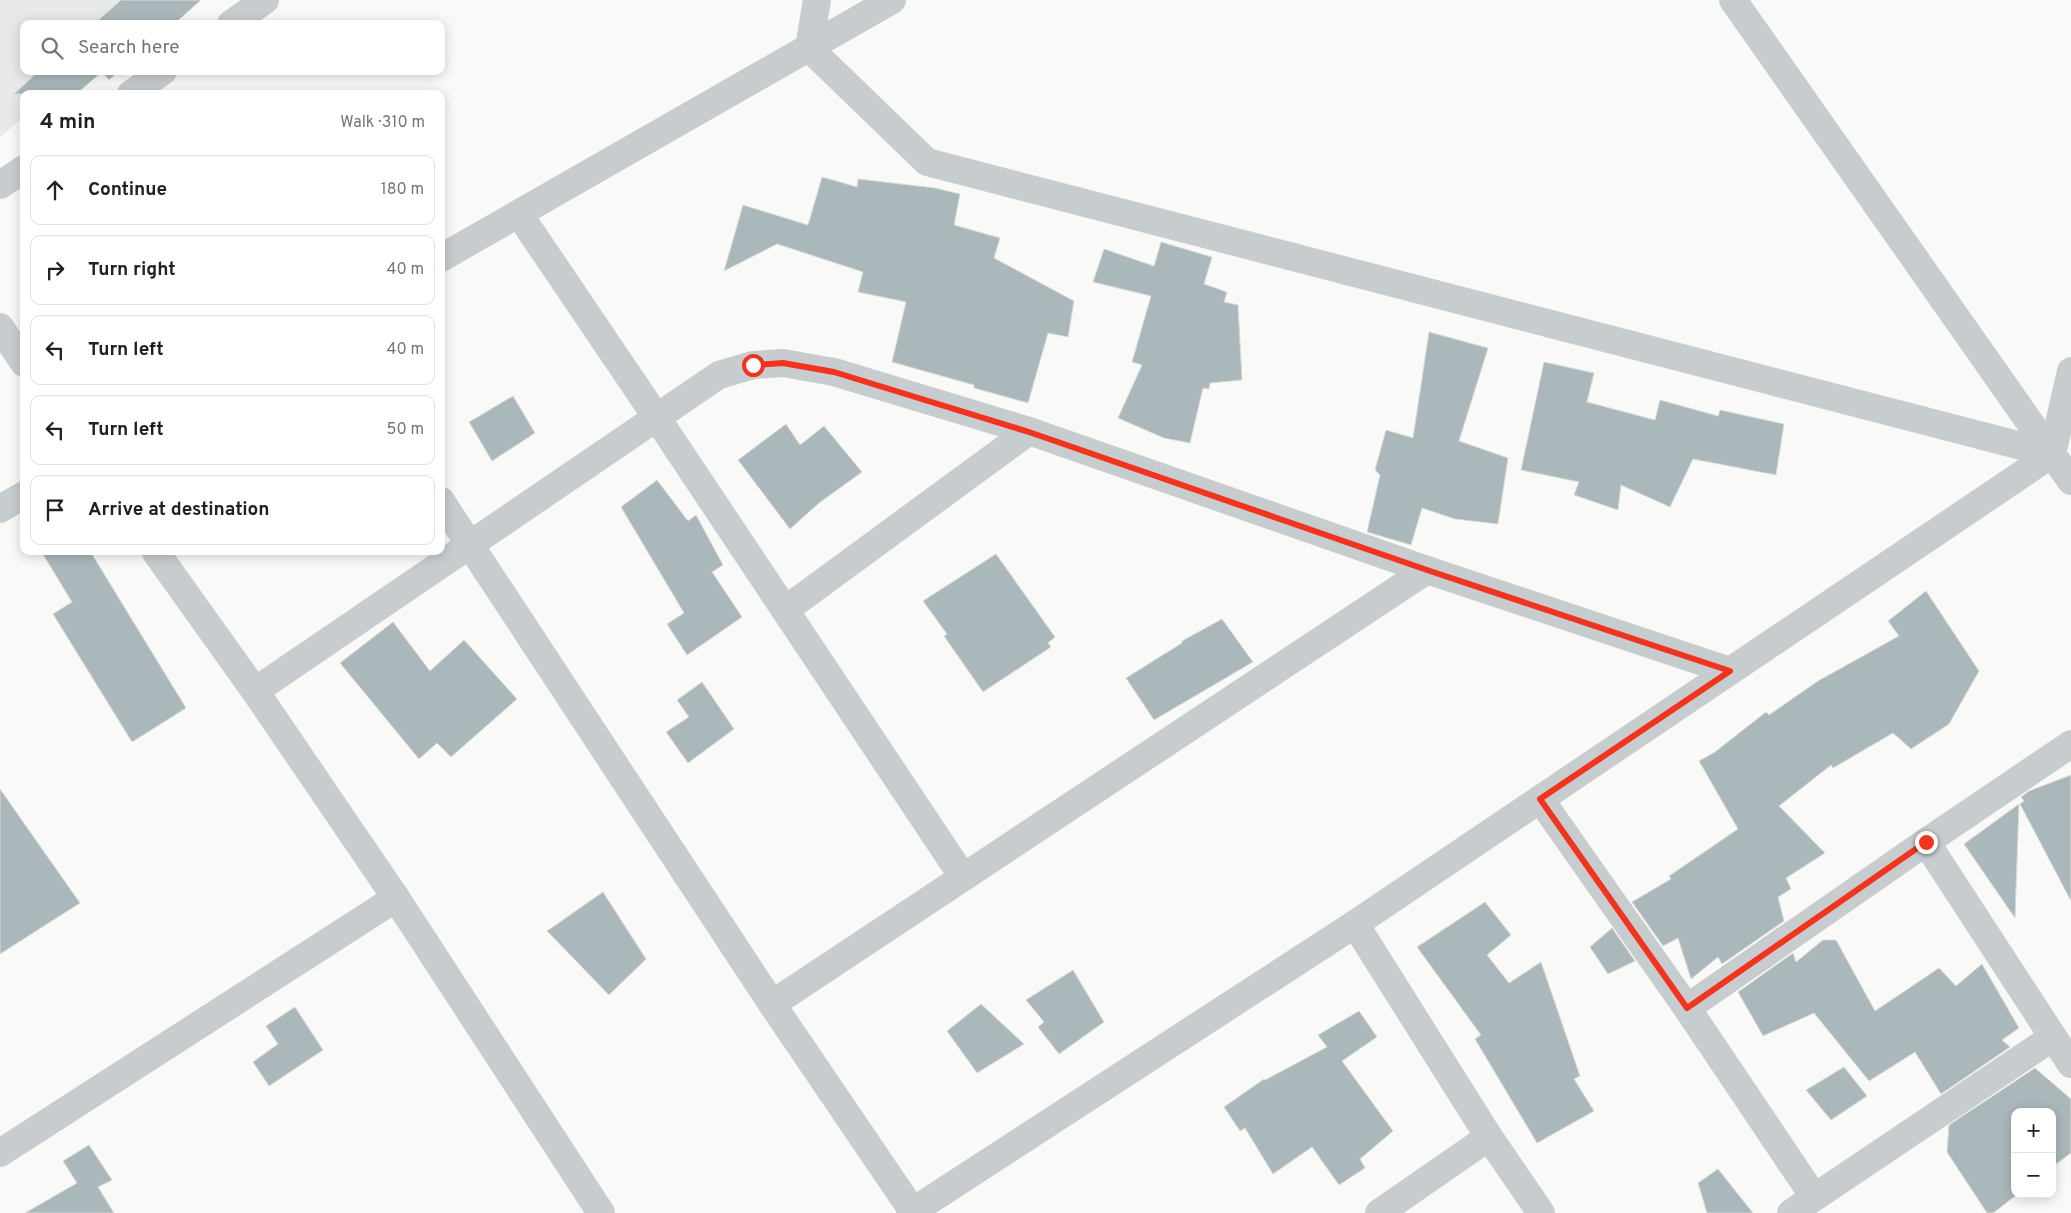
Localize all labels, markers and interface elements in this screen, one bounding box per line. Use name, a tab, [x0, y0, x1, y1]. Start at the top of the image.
search box	[20, 20, 445, 75]
icon: search	[38, 34, 66, 62]
text: Search here	[78, 36, 180, 60]
text: 4 min	[40, 109, 96, 136]
text: Walk · 310 m	[340, 113, 425, 133]
icon: ahead	[41, 176, 69, 204]
text: Continue	[88, 178, 167, 202]
text: 180 m	[381, 180, 424, 200]
icon: right	[41, 256, 69, 284]
text: Turn right	[88, 258, 176, 282]
text: 40 m	[386, 260, 424, 280]
icon: left	[41, 336, 69, 364]
text: Turn left	[88, 338, 164, 362]
text: 40 m	[386, 340, 424, 360]
route start	[742, 354, 765, 377]
icon: left	[41, 416, 69, 444]
text: Turn left	[88, 418, 164, 442]
text: 50 m	[387, 420, 424, 440]
icon: arrive	[41, 496, 69, 524]
text: Arrive at destination	[88, 498, 269, 522]
route end	[1915, 831, 1938, 854]
map controls	[2011, 1108, 2056, 1198]
button: +	[2011, 1108, 2056, 1153]
button: −	[2011, 1153, 2056, 1198]

